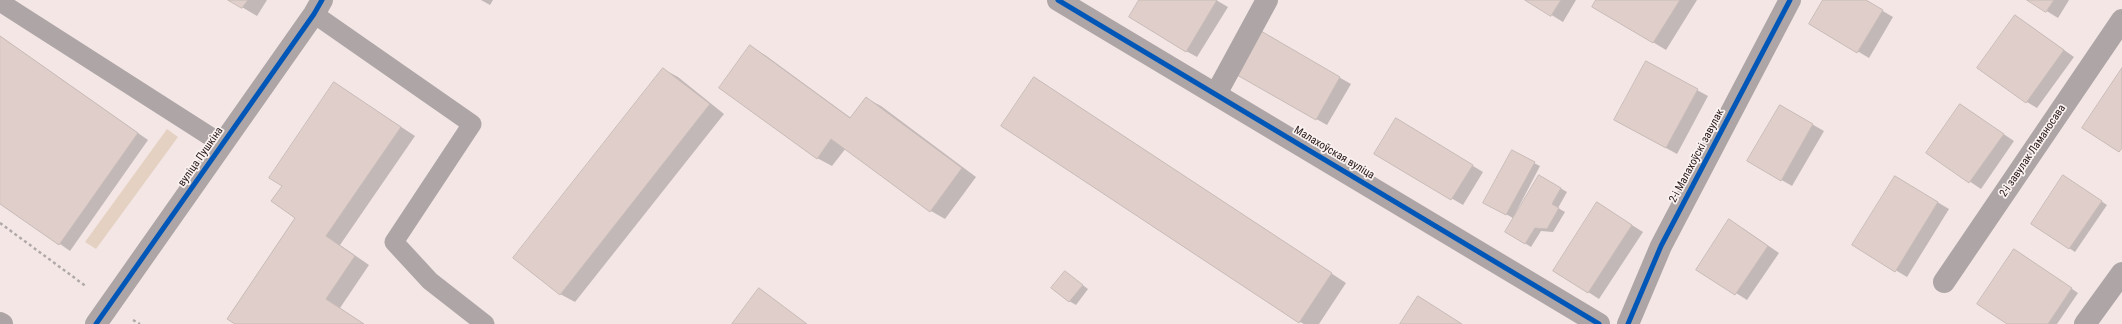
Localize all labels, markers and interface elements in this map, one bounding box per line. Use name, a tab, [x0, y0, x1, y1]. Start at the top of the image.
street label: 2-і завулак Ламаносава	[1997, 102, 2069, 200]
street label: 2-і Малахоўскі завулак	[1667, 107, 1727, 205]
street label: Малахоўская вуліца	[1291, 124, 1377, 182]
street label: вуліца Пушкіна	[176, 125, 226, 189]

